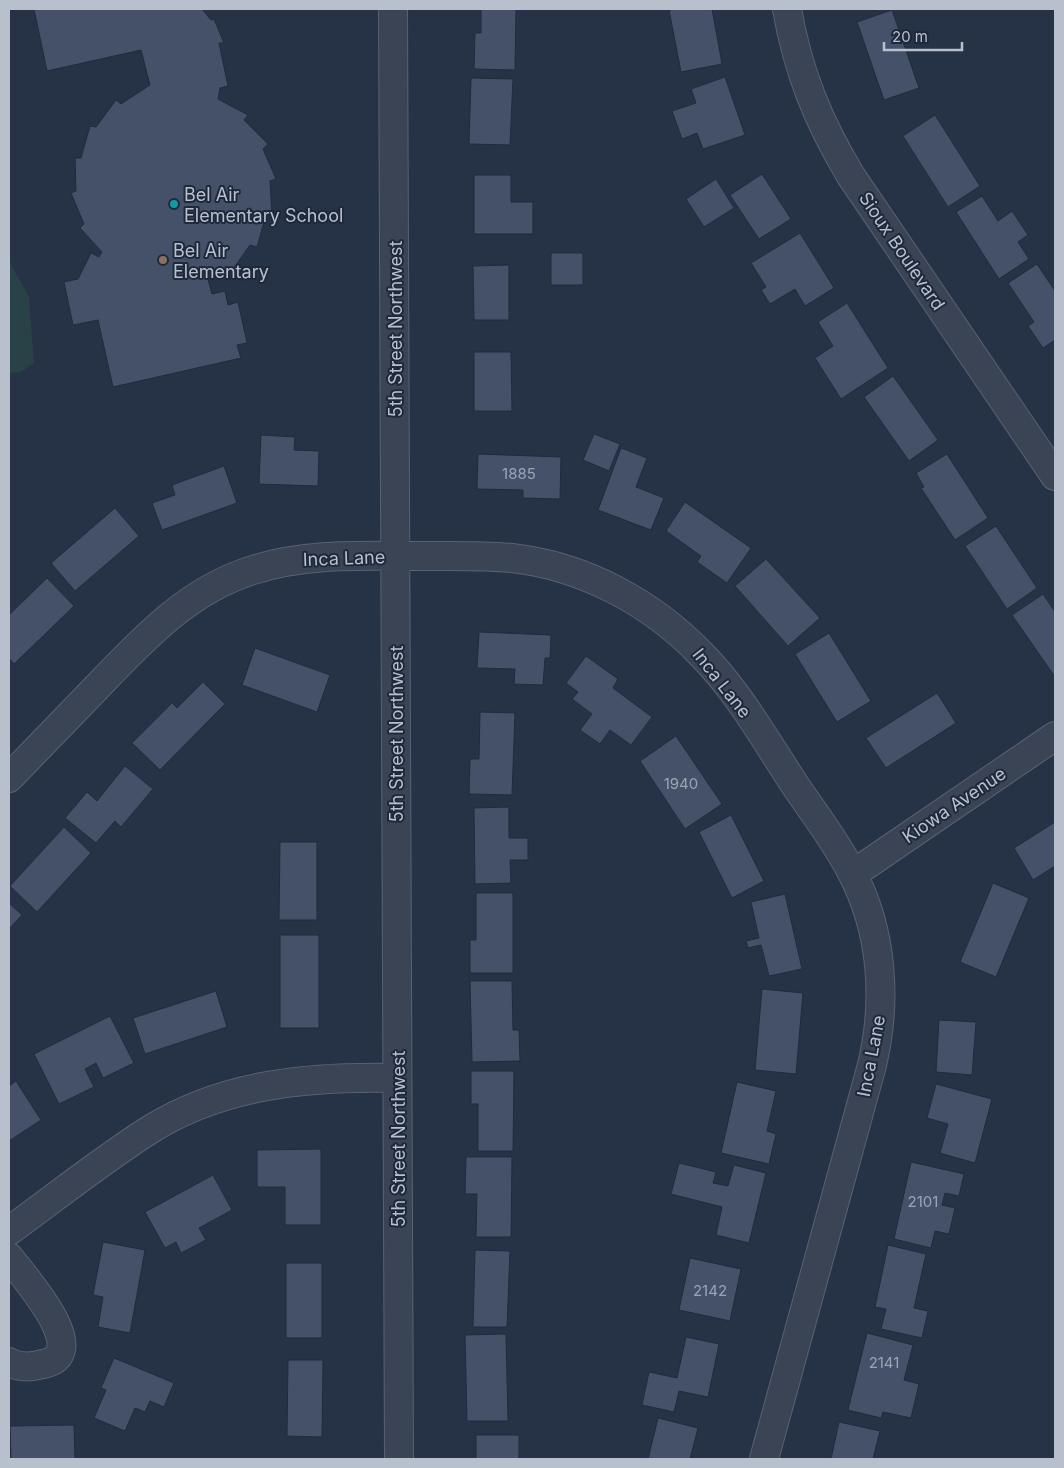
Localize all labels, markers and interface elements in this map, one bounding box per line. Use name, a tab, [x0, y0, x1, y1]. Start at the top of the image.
scale bar	[884, 20, 962, 52]
text: 20 m	[892, 27, 928, 46]
place label: Bel Air Elementary School	[184, 184, 343, 226]
street label: Sioux Boulevard	[855, 188, 949, 314]
marker: Bel Air Elementary School	[168, 198, 180, 210]
place label: Bel Air Elementary	[173, 240, 269, 282]
street label: 5th Street Northwest	[385, 241, 406, 417]
marker: Bel Air Elementary	[157, 254, 169, 266]
house number: 1885	[502, 464, 536, 483]
street label: Inca Lane	[302, 546, 386, 570]
street label: Inca Lane	[688, 644, 756, 722]
street label: 5th Street Northwest	[386, 646, 407, 822]
street label: Kiowa Avenue	[898, 763, 1010, 847]
house number: 1940	[664, 774, 698, 793]
street label: Inca Lane	[853, 1013, 889, 1099]
street label: 5th Street Northwest	[388, 1051, 409, 1227]
house number: 2101	[908, 1192, 938, 1211]
house number: 2142	[693, 1281, 727, 1300]
house number: 2141	[869, 1353, 899, 1372]

